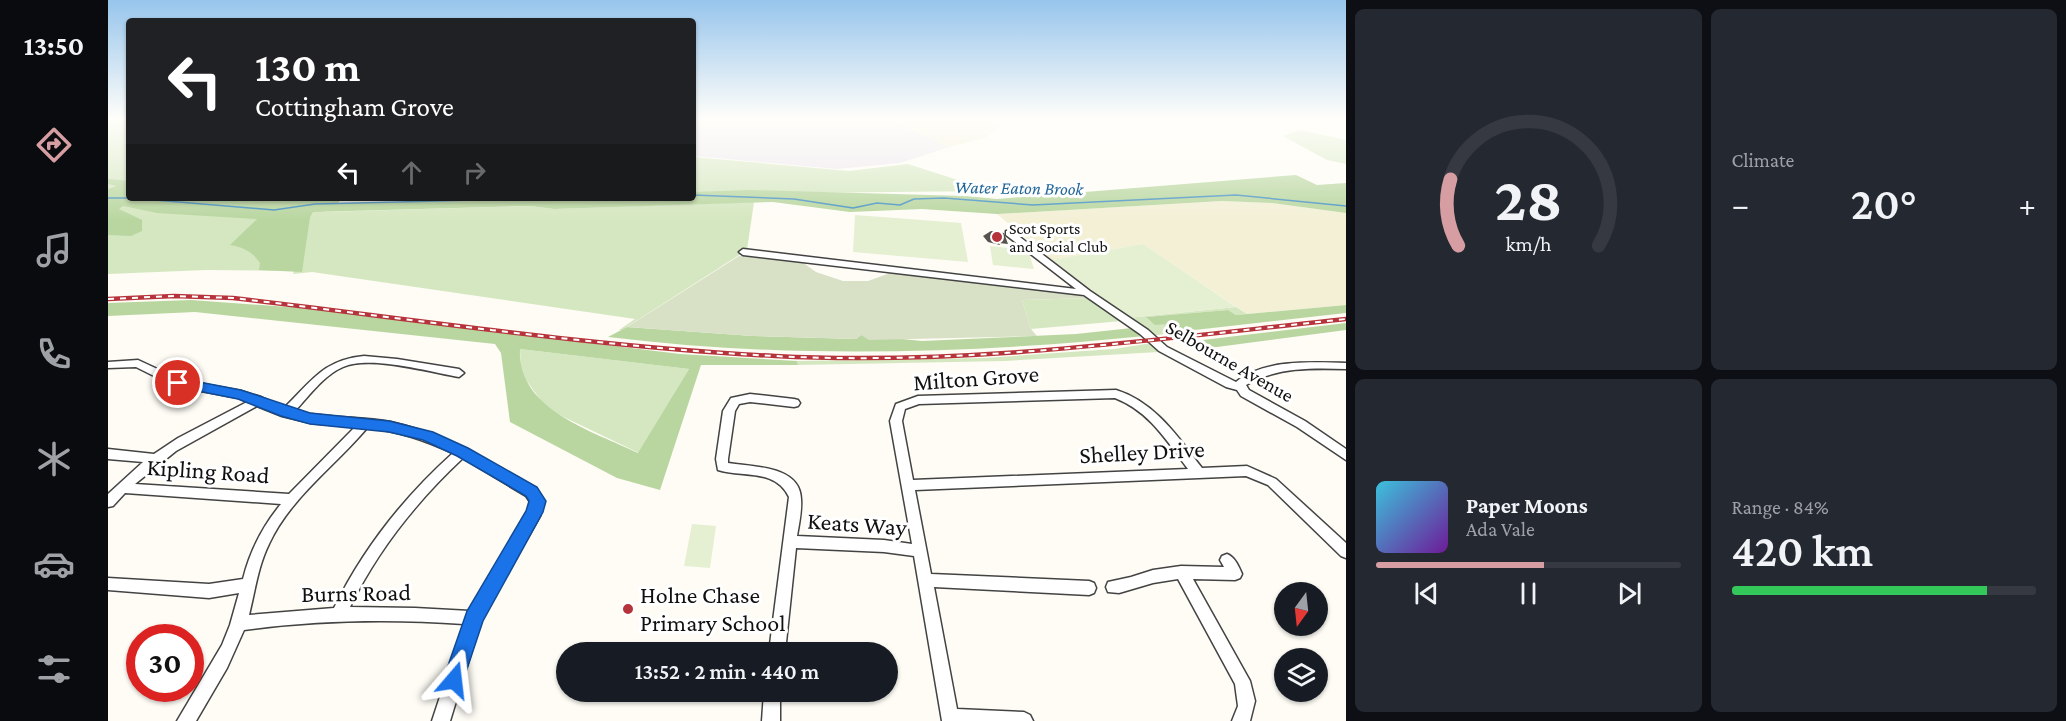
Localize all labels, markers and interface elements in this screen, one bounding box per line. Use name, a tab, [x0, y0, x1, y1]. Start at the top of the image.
text: 13:50	[24, 31, 84, 61]
icon: left	[156, 42, 234, 120]
text: 130 m	[255, 43, 360, 90]
text: Cottingham Grove	[255, 92, 454, 122]
icon: directions	[33, 124, 75, 166]
text: Climate	[1732, 149, 1794, 171]
icon: left	[332, 156, 365, 189]
icon: ahead	[395, 156, 428, 189]
icon: right	[458, 156, 491, 189]
text: 28	[1494, 164, 1562, 233]
water label: Water Eaton Brook	[955, 177, 1085, 199]
text: 20°	[1851, 179, 1917, 229]
text: −	[1732, 186, 1749, 223]
text: +	[2019, 186, 2036, 223]
place label: Scot Sports and Social Club	[1009, 220, 1108, 255]
icon: music	[33, 229, 75, 271]
marker: Scot Sports and Social Club	[990, 230, 1004, 244]
text: km/h	[1505, 233, 1552, 257]
street label: Selbourne Avenue	[1162, 316, 1298, 407]
icon: phone	[33, 333, 75, 375]
pin	[152, 357, 203, 408]
street label: Milton Grove	[912, 360, 1040, 395]
icon: arrive	[161, 366, 194, 399]
street label: Shelley Drive	[1079, 435, 1205, 468]
icon: climate	[33, 438, 75, 480]
street label: Kipling Road	[146, 453, 271, 488]
text: Paper Moons	[1466, 493, 1588, 518]
text: Range · 84%	[1732, 496, 1829, 518]
street label: Keats Way	[806, 507, 909, 541]
text: Ada Vale	[1466, 518, 1535, 540]
text: 420 km	[1732, 526, 1873, 576]
icon: car	[33, 543, 75, 585]
icon: previous	[1410, 577, 1443, 610]
icon: pause	[1512, 577, 1545, 610]
icon: next	[1613, 577, 1646, 610]
street label: Burns Road	[301, 578, 412, 607]
place label: Holne Chase Primary School	[640, 581, 785, 636]
north arrow	[1274, 582, 1328, 636]
map controls	[1274, 582, 1328, 702]
marker: Holne Chase Primary School	[621, 602, 635, 616]
speed limit sign: 30	[126, 624, 204, 702]
icon: filters	[33, 648, 75, 690]
position arrow	[422, 648, 486, 712]
button: layers	[1274, 648, 1328, 702]
text: 13:52 · 2 min · 440 m	[635, 659, 819, 684]

